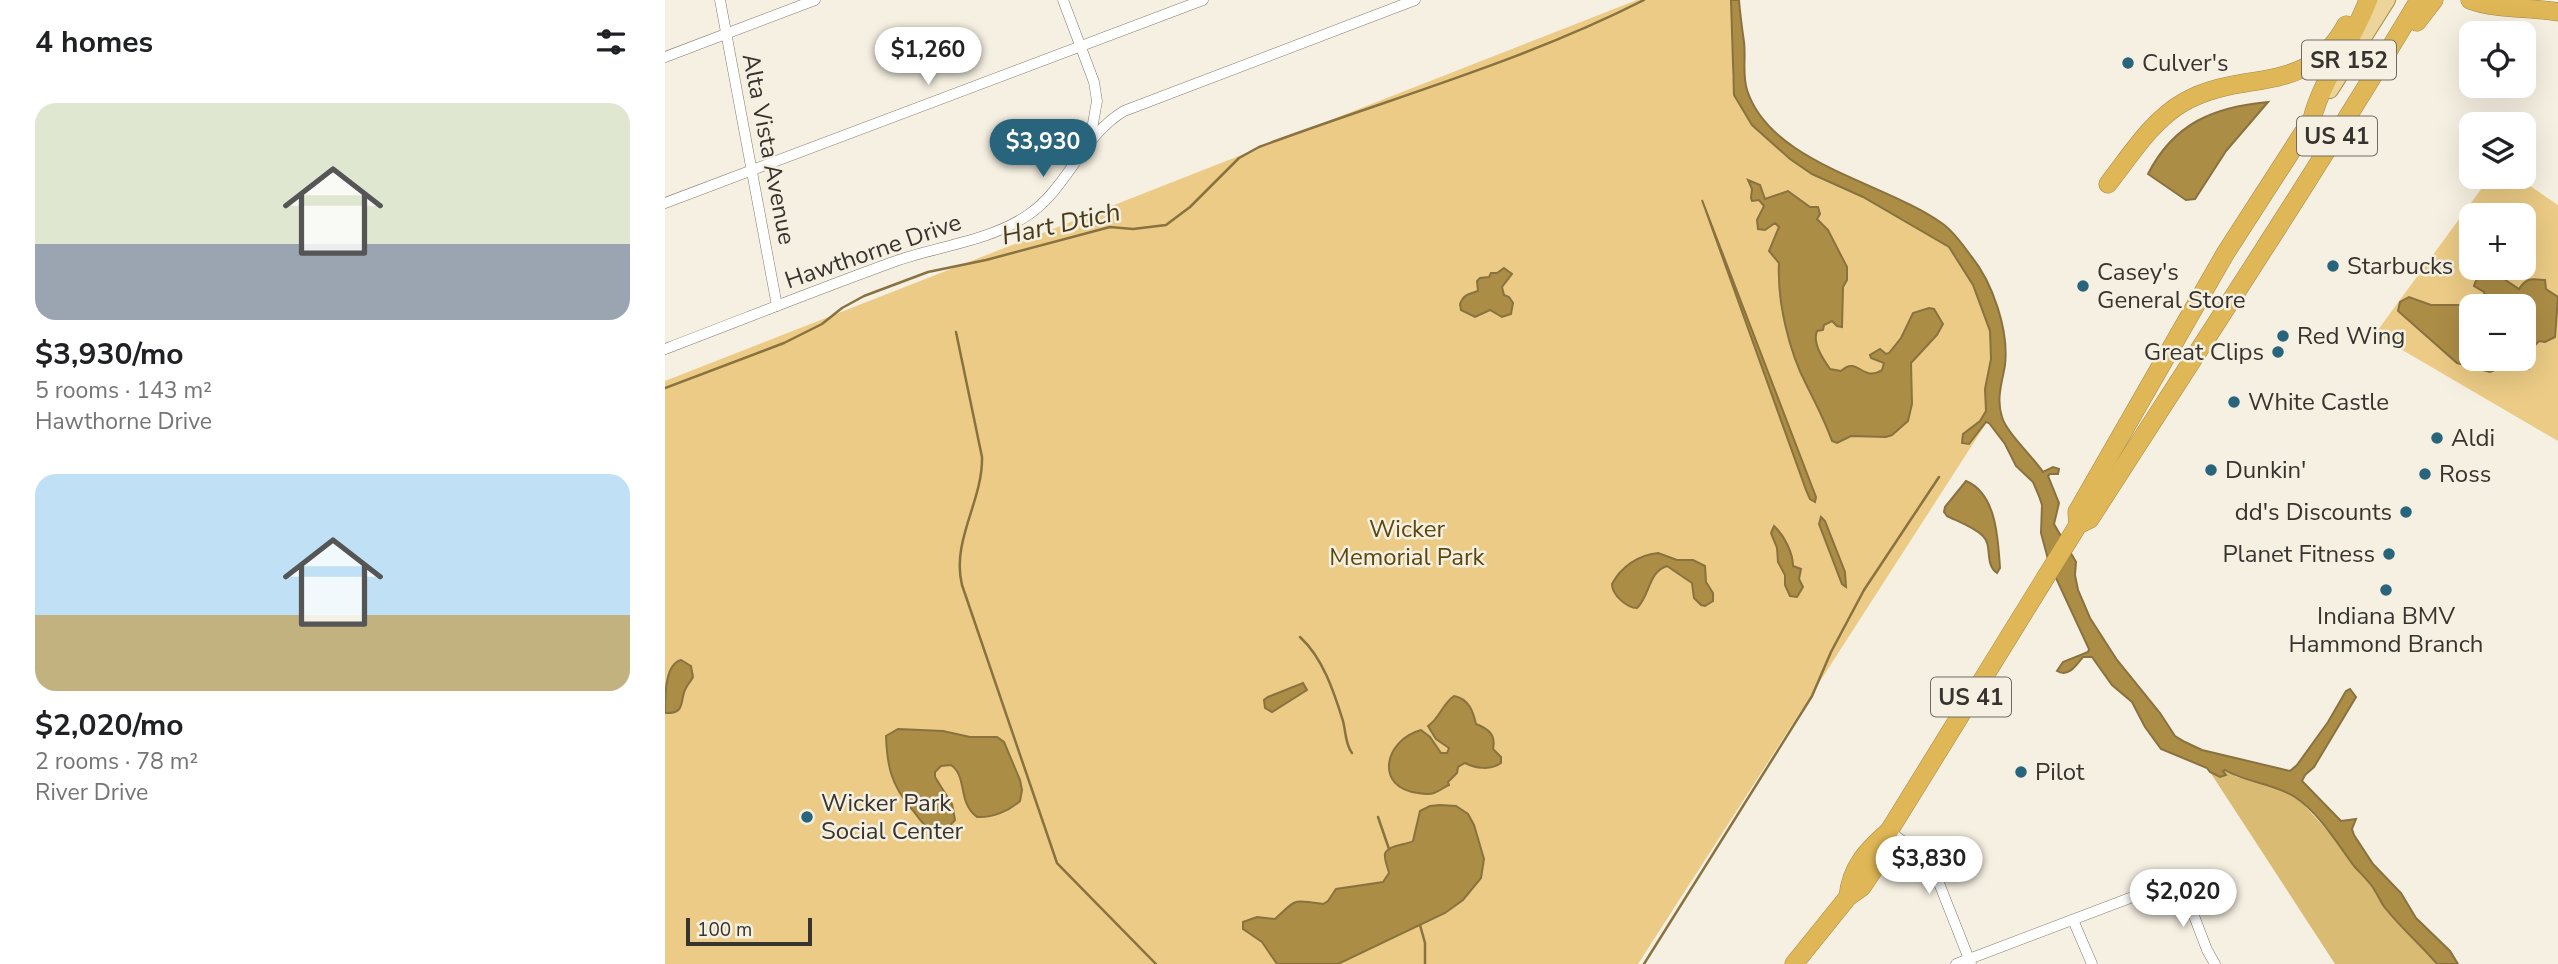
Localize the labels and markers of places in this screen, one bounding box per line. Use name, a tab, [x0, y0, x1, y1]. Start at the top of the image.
pin: $1,260	[871, 28, 985, 87]
place label: Culver's	[2142, 47, 2229, 79]
marker: Culver's	[2120, 55, 2136, 71]
pin: $3,930	[986, 120, 1100, 179]
place label: Starbucks	[2347, 250, 2453, 282]
place label: Casey's General Store	[2097, 256, 2246, 316]
marker: Starbucks	[2325, 258, 2341, 274]
marker: Casey's General Store	[2075, 278, 2091, 294]
place label: Red Wing	[2297, 320, 2405, 352]
marker: Red Wing	[2275, 328, 2291, 344]
place label: Great Clips	[2144, 336, 2264, 368]
marker: Great Clips	[2270, 344, 2286, 360]
place label: White Castle	[2248, 386, 2389, 418]
marker: White Castle	[2226, 394, 2242, 410]
place label: Aldi	[2451, 422, 2495, 454]
marker: Aldi	[2429, 430, 2445, 446]
place label: Dunkin'	[2225, 454, 2306, 486]
place label: Ross	[2439, 458, 2491, 490]
marker: Dunkin'	[2203, 462, 2219, 478]
marker: Ross	[2417, 466, 2433, 482]
place label: dd's Discounts	[2235, 496, 2392, 528]
marker: dd's Discounts	[2398, 504, 2414, 520]
place label: Planet Fitness	[2222, 538, 2375, 570]
marker: Planet Fitness	[2381, 546, 2397, 562]
marker: Indiana BMV Hammond Branch	[2378, 582, 2394, 598]
place label: Indiana BMV Hammond Branch	[2289, 600, 2484, 660]
place label: Pilot	[2035, 756, 2085, 788]
marker: Pilot	[2013, 764, 2029, 780]
place label: Wicker Park Social Center	[821, 787, 964, 847]
marker: Wicker Park Social Center	[799, 809, 815, 825]
pin: $3,830	[1872, 836, 1986, 896]
pin: $2,020	[2126, 870, 2240, 929]

